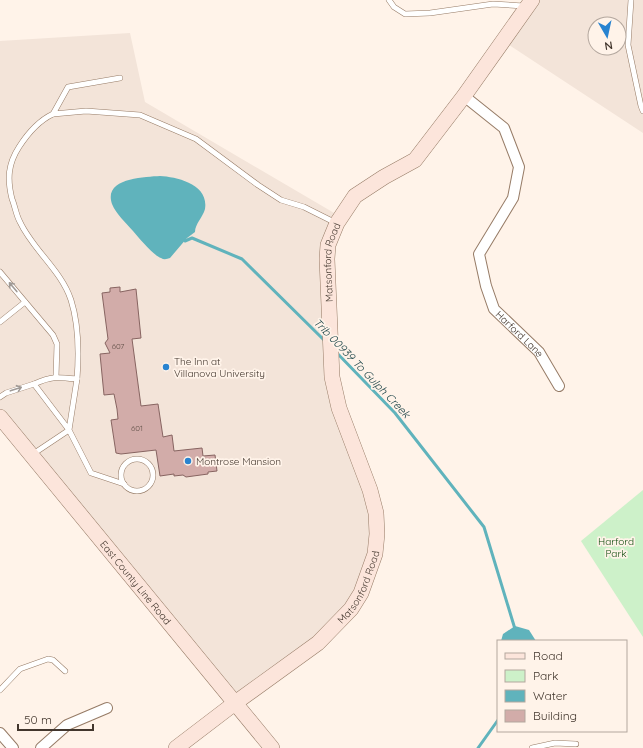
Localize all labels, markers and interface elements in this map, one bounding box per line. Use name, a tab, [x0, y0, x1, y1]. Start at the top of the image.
north arrow	[587, 16, 627, 56]
text: N	[603, 38, 614, 53]
street label: Matsonford Road	[320, 221, 343, 302]
one-way arrow	[8, 282, 17, 293]
street label: Harford Lane	[493, 308, 547, 359]
water label: Trib 00939 To Gulph Creek	[311, 315, 414, 422]
house number: 607	[112, 341, 124, 351]
place label: The Inn at Villanova University	[174, 355, 265, 380]
marker: The Inn at Villanova University	[161, 362, 171, 372]
one-way arrow	[10, 385, 23, 392]
house number: 601	[131, 423, 143, 433]
place label: Montrose Mansion	[196, 455, 281, 468]
marker: Montrose Mansion	[183, 456, 193, 466]
park label: Harford Park	[598, 535, 634, 560]
street label: East County Line Road	[98, 538, 174, 627]
street label: Matsonford Road	[334, 550, 382, 626]
legend	[497, 640, 627, 732]
text: Road	[533, 648, 563, 663]
text: Park	[533, 668, 558, 683]
text: Water	[533, 688, 568, 703]
scale bar	[18, 706, 93, 732]
text: Building	[533, 708, 577, 723]
text: 50 m	[24, 712, 52, 727]

